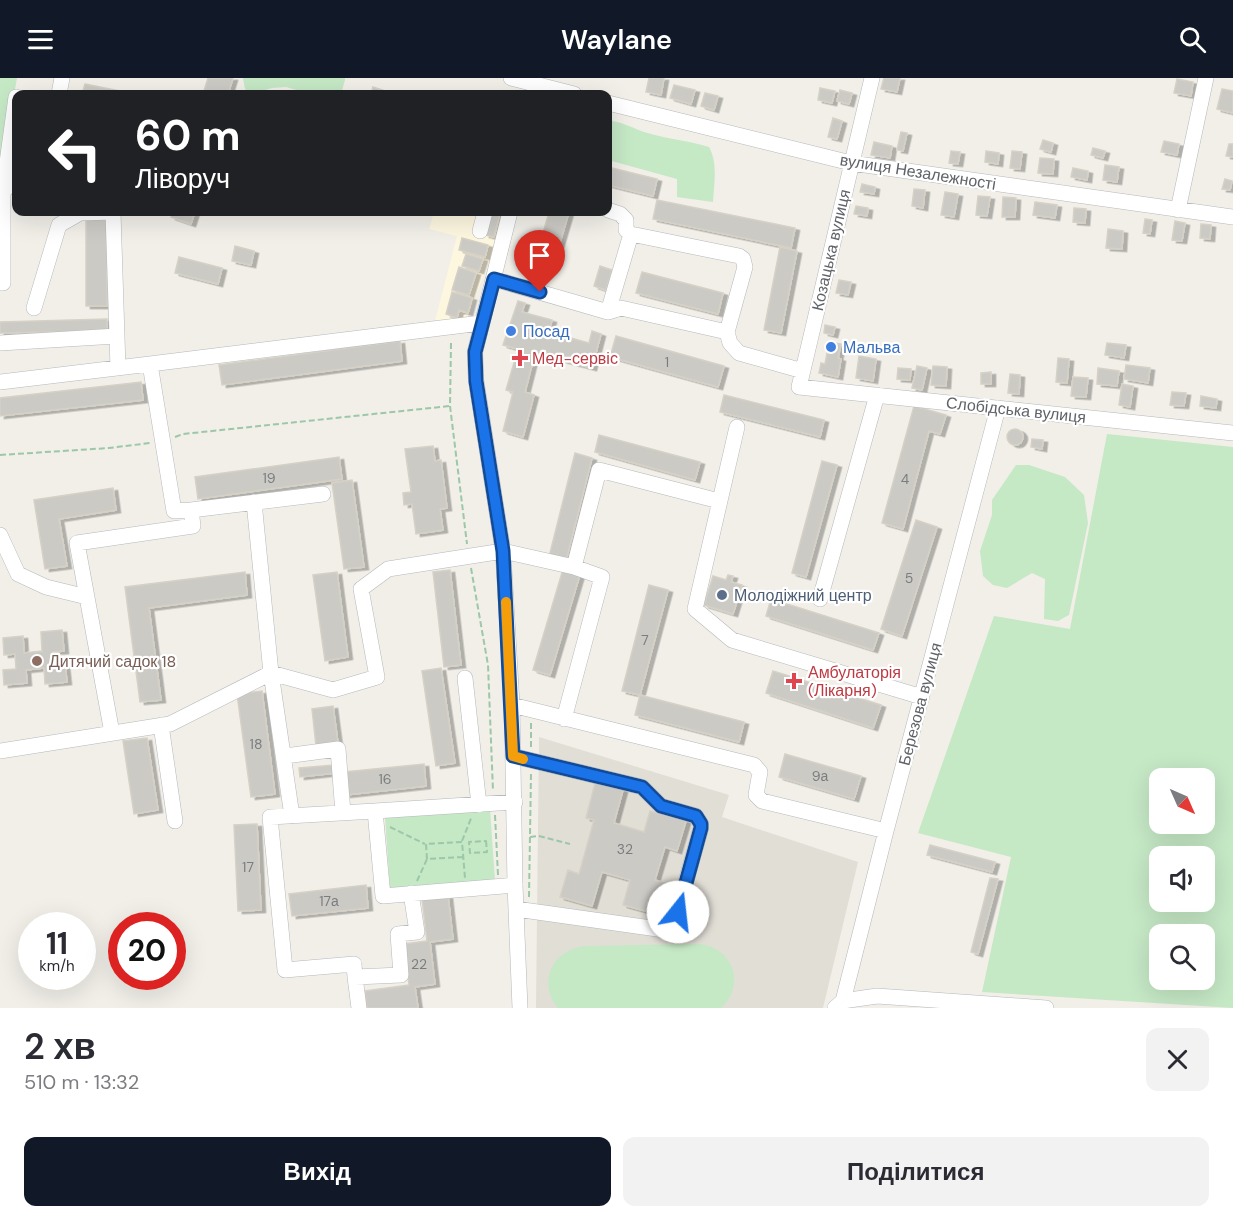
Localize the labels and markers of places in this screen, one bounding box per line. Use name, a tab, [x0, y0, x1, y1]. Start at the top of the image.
pin	[514, 230, 565, 292]
place label: Посад	[523, 321, 570, 342]
marker: Посад	[504, 324, 518, 338]
place label: Мальва	[843, 337, 900, 358]
marker: Мальва	[824, 340, 838, 354]
place label: Мед-сервіс	[532, 348, 618, 369]
marker: Мед-сервіс	[513, 351, 527, 365]
place label: Молодіжний центр	[734, 585, 872, 606]
marker: Молодіжний центр	[715, 588, 729, 602]
place label: Дитячий садок 18	[49, 651, 176, 672]
marker: Дитячий садок 18	[30, 654, 44, 668]
place label: Амбулаторія (Лікарня)	[808, 662, 901, 701]
marker: Амбулаторія (Лікарня)	[785, 672, 803, 690]

